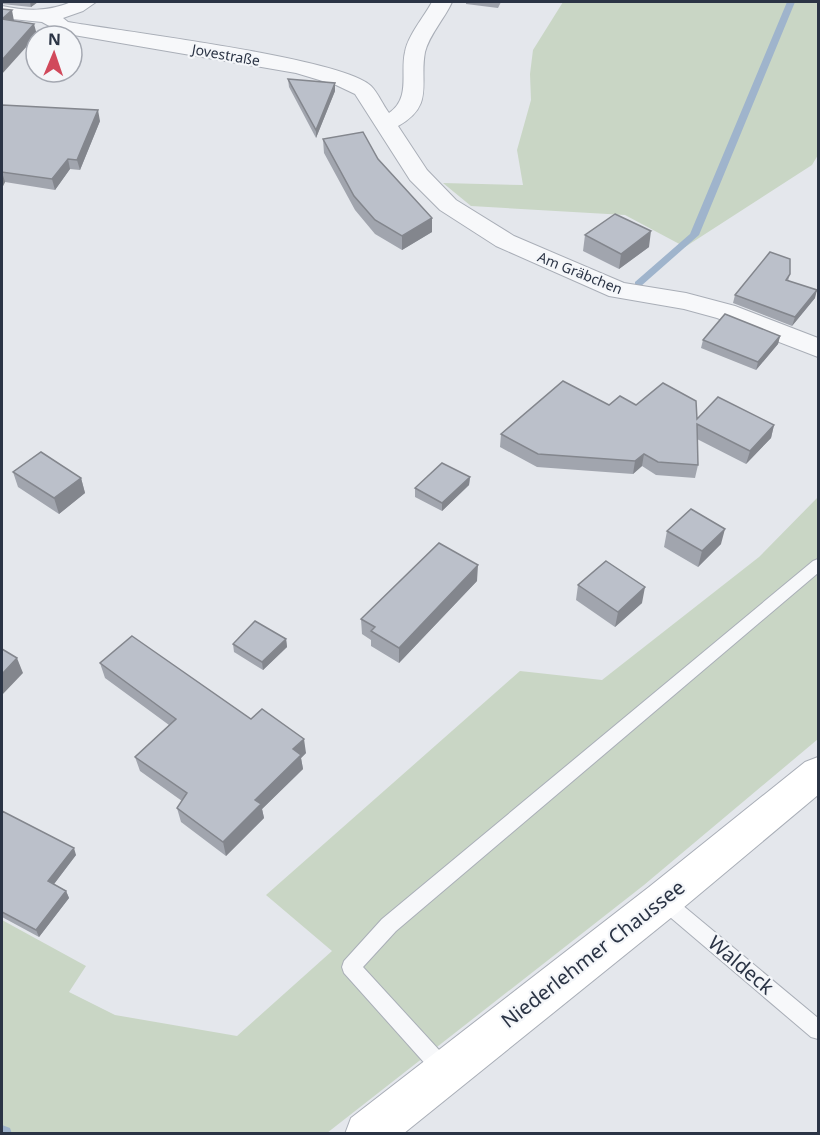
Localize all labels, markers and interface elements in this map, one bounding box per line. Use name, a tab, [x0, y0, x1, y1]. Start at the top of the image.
north arrow	[24, 24, 84, 84]
text: N	[48, 28, 61, 50]
street label: Jovestraße	[189, 39, 262, 70]
street label: Am Gräbchen	[535, 247, 625, 298]
street label: Niederlehmer Chaussee	[495, 873, 690, 1034]
street label: Waldeck	[703, 929, 780, 1000]

